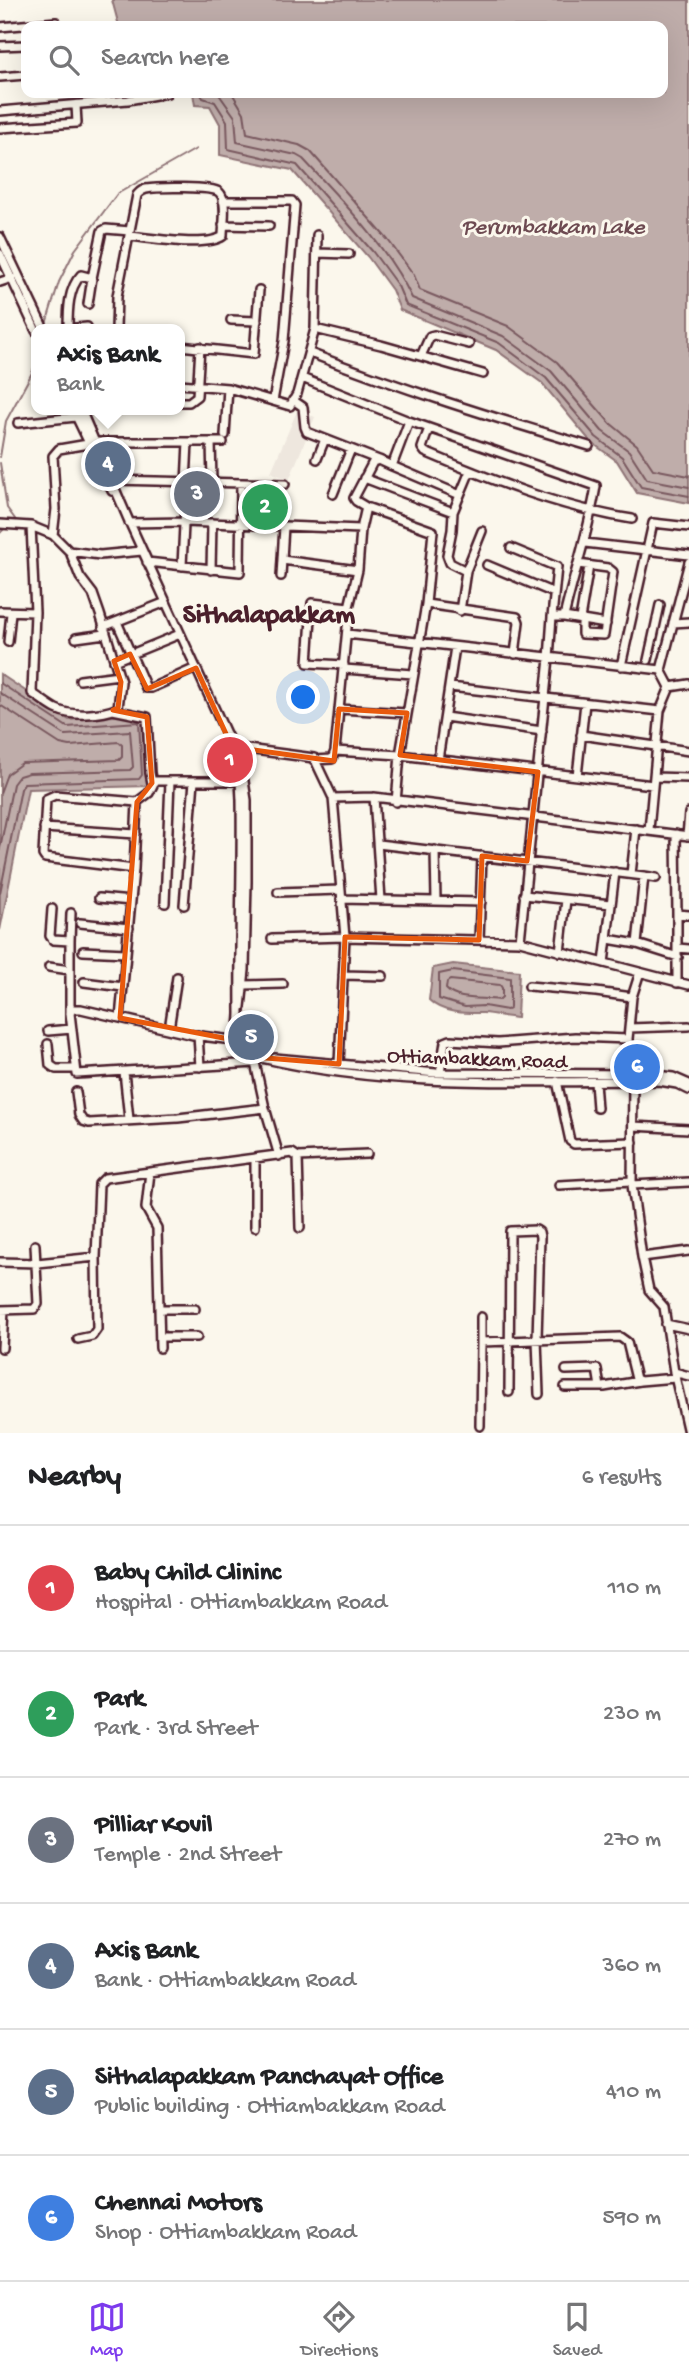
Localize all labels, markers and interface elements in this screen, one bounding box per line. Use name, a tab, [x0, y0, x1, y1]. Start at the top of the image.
search box	[21, 21, 668, 98]
icon: search	[45, 41, 83, 79]
text: Search here	[101, 44, 229, 75]
water label: Perumbakkam Lake	[461, 215, 646, 242]
popup	[31, 324, 185, 415]
text: Axis Bank	[57, 341, 159, 372]
text: Bank	[57, 372, 103, 399]
pin: 4	[85, 438, 131, 490]
pin: 3	[174, 468, 220, 520]
pin: 2	[242, 481, 288, 533]
district label: Sithalapakkam	[183, 600, 355, 633]
your location	[286, 680, 320, 714]
pin: 1	[207, 734, 253, 786]
pin: 5	[228, 1011, 274, 1063]
pin: 6	[614, 1041, 660, 1093]
street label: Ottiambakkam Road	[387, 1045, 569, 1077]
text: Nearby	[28, 1461, 121, 1496]
text: 6 results	[582, 1465, 661, 1492]
text: Baby Child Clininc	[95, 1559, 281, 1590]
text: 1	[46, 1575, 56, 1602]
text: 110 m	[608, 1575, 661, 1602]
text: Hospital · Ottiambakkam Road	[95, 1590, 387, 1617]
text: Park	[95, 1685, 145, 1716]
text: 2	[45, 1701, 57, 1728]
text: 230 m	[603, 1701, 661, 1728]
text: Park · 3rd Street	[95, 1716, 257, 1743]
text: Pilliar Kovil	[95, 1811, 213, 1842]
text: 3	[45, 1827, 57, 1854]
text: 270 m	[603, 1827, 661, 1854]
text: Temple · 2nd Street	[95, 1842, 281, 1869]
text: Axis Bank	[95, 1937, 197, 1968]
text: 4	[46, 1953, 56, 1980]
text: 360 m	[603, 1953, 661, 1980]
text: Bank · Ottiambakkam Road	[95, 1968, 356, 1995]
text: Sithalapakkam Panchayat Office	[95, 2063, 443, 2094]
text: 5	[45, 2079, 57, 2106]
text: 410 m	[606, 2079, 661, 2106]
text: Public building · Ottiambakkam Road	[95, 2094, 444, 2121]
text: Chennai Motors	[95, 2189, 262, 2220]
text: 6	[45, 2205, 57, 2232]
text: 590 m	[603, 2205, 661, 2232]
text: Shop · Ottiambakkam Road	[95, 2220, 356, 2247]
tab: Map	[88, 2298, 126, 2363]
tab: Directions	[301, 2298, 378, 2363]
tab: Saved	[553, 2298, 601, 2363]

